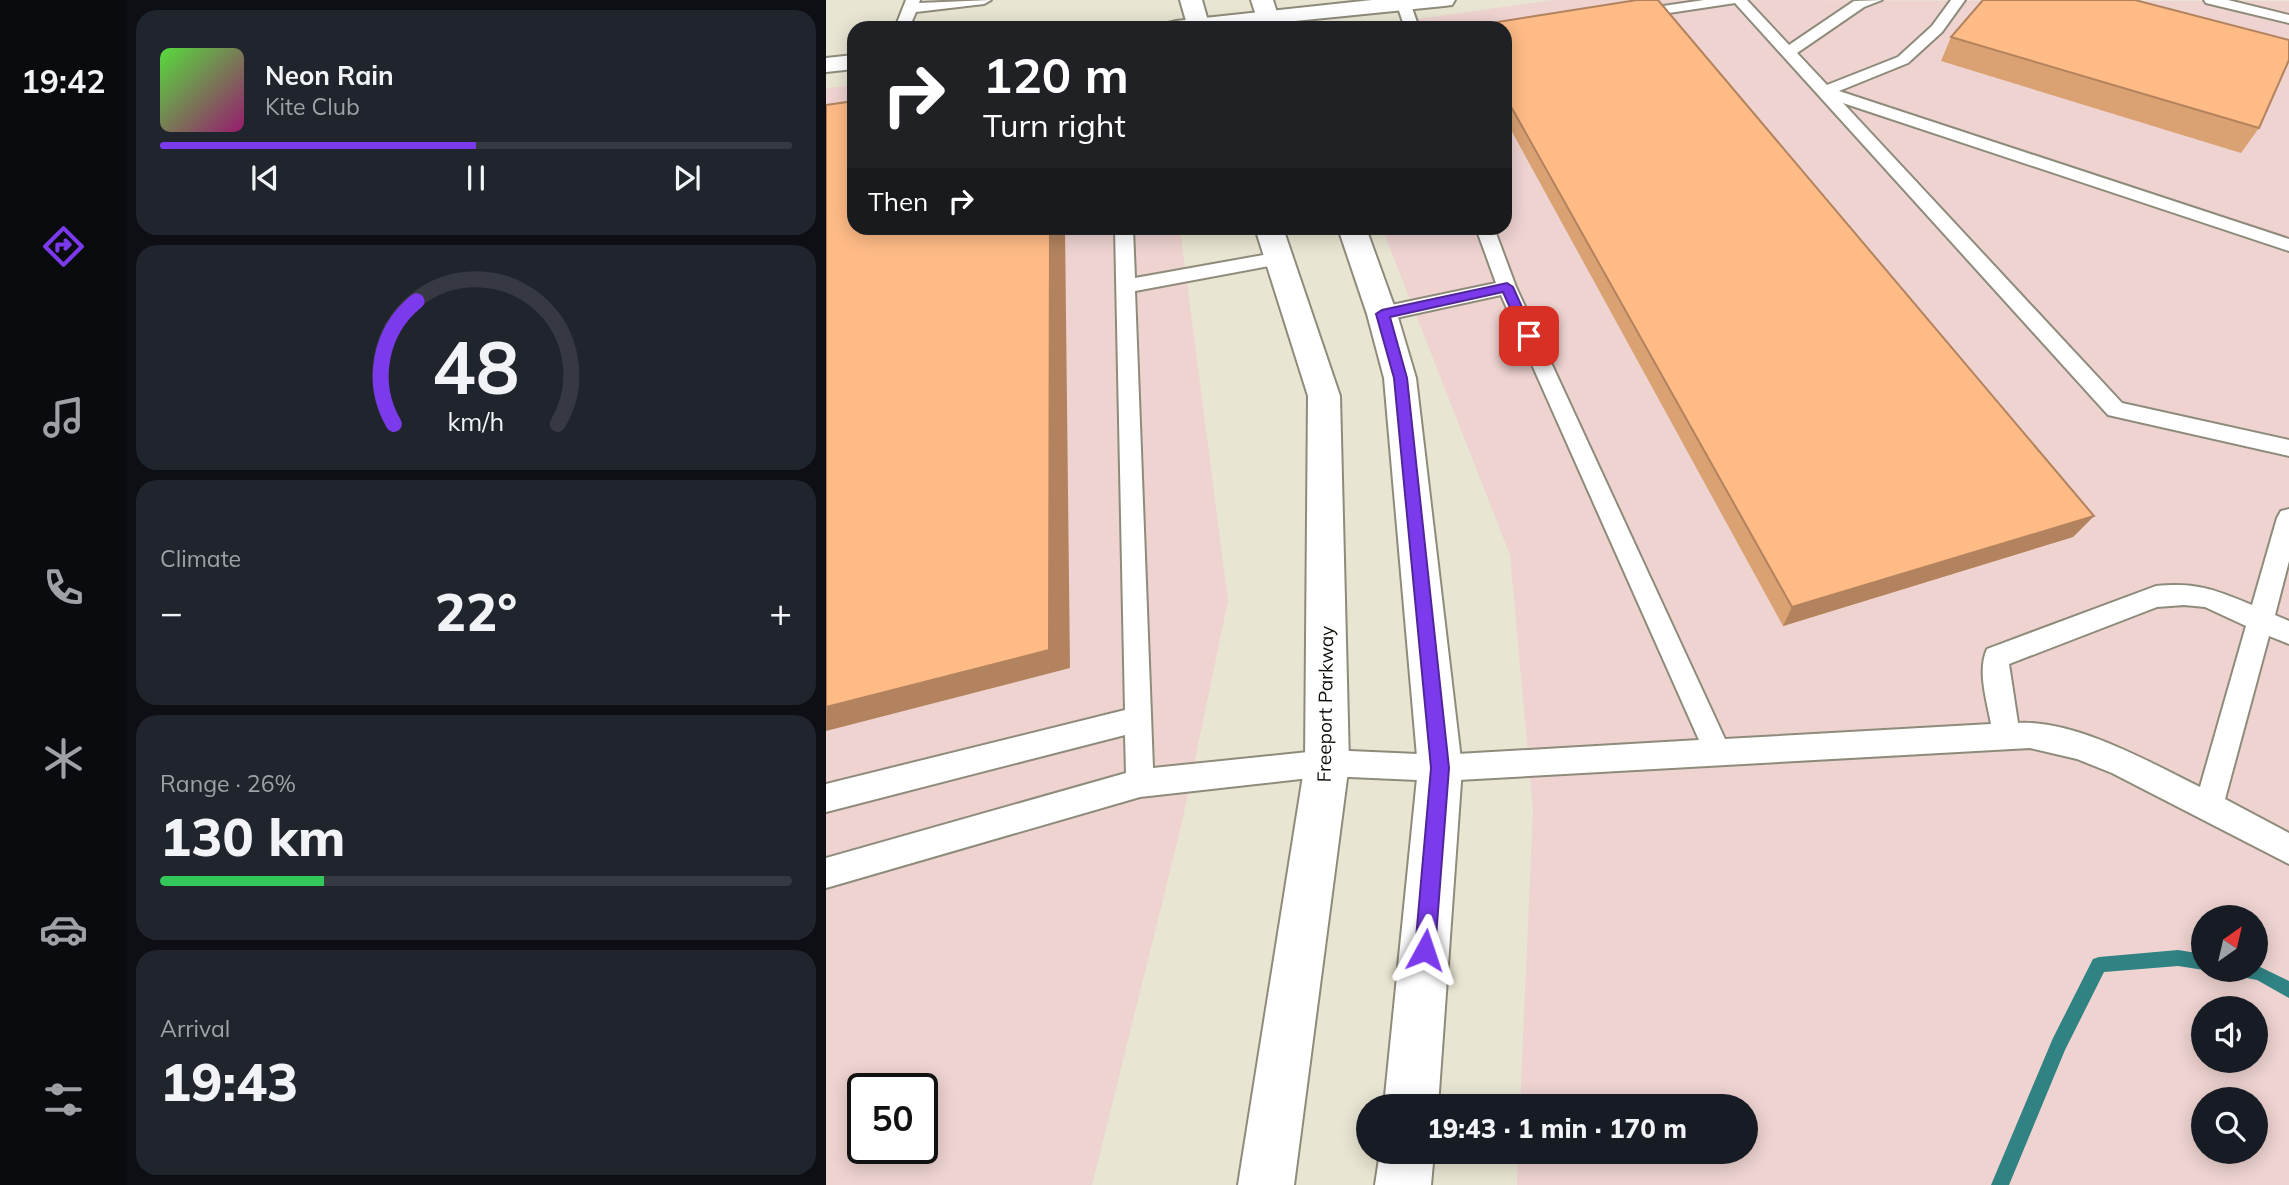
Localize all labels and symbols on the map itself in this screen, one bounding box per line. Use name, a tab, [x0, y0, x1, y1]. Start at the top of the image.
pin	[1499, 306, 1559, 366]
street label: Freeport Parkway	[1312, 626, 1338, 782]
north arrow	[2191, 905, 2268, 982]
position arrow	[1388, 913, 1462, 987]
speed limit sign: 50	[847, 1073, 938, 1164]

